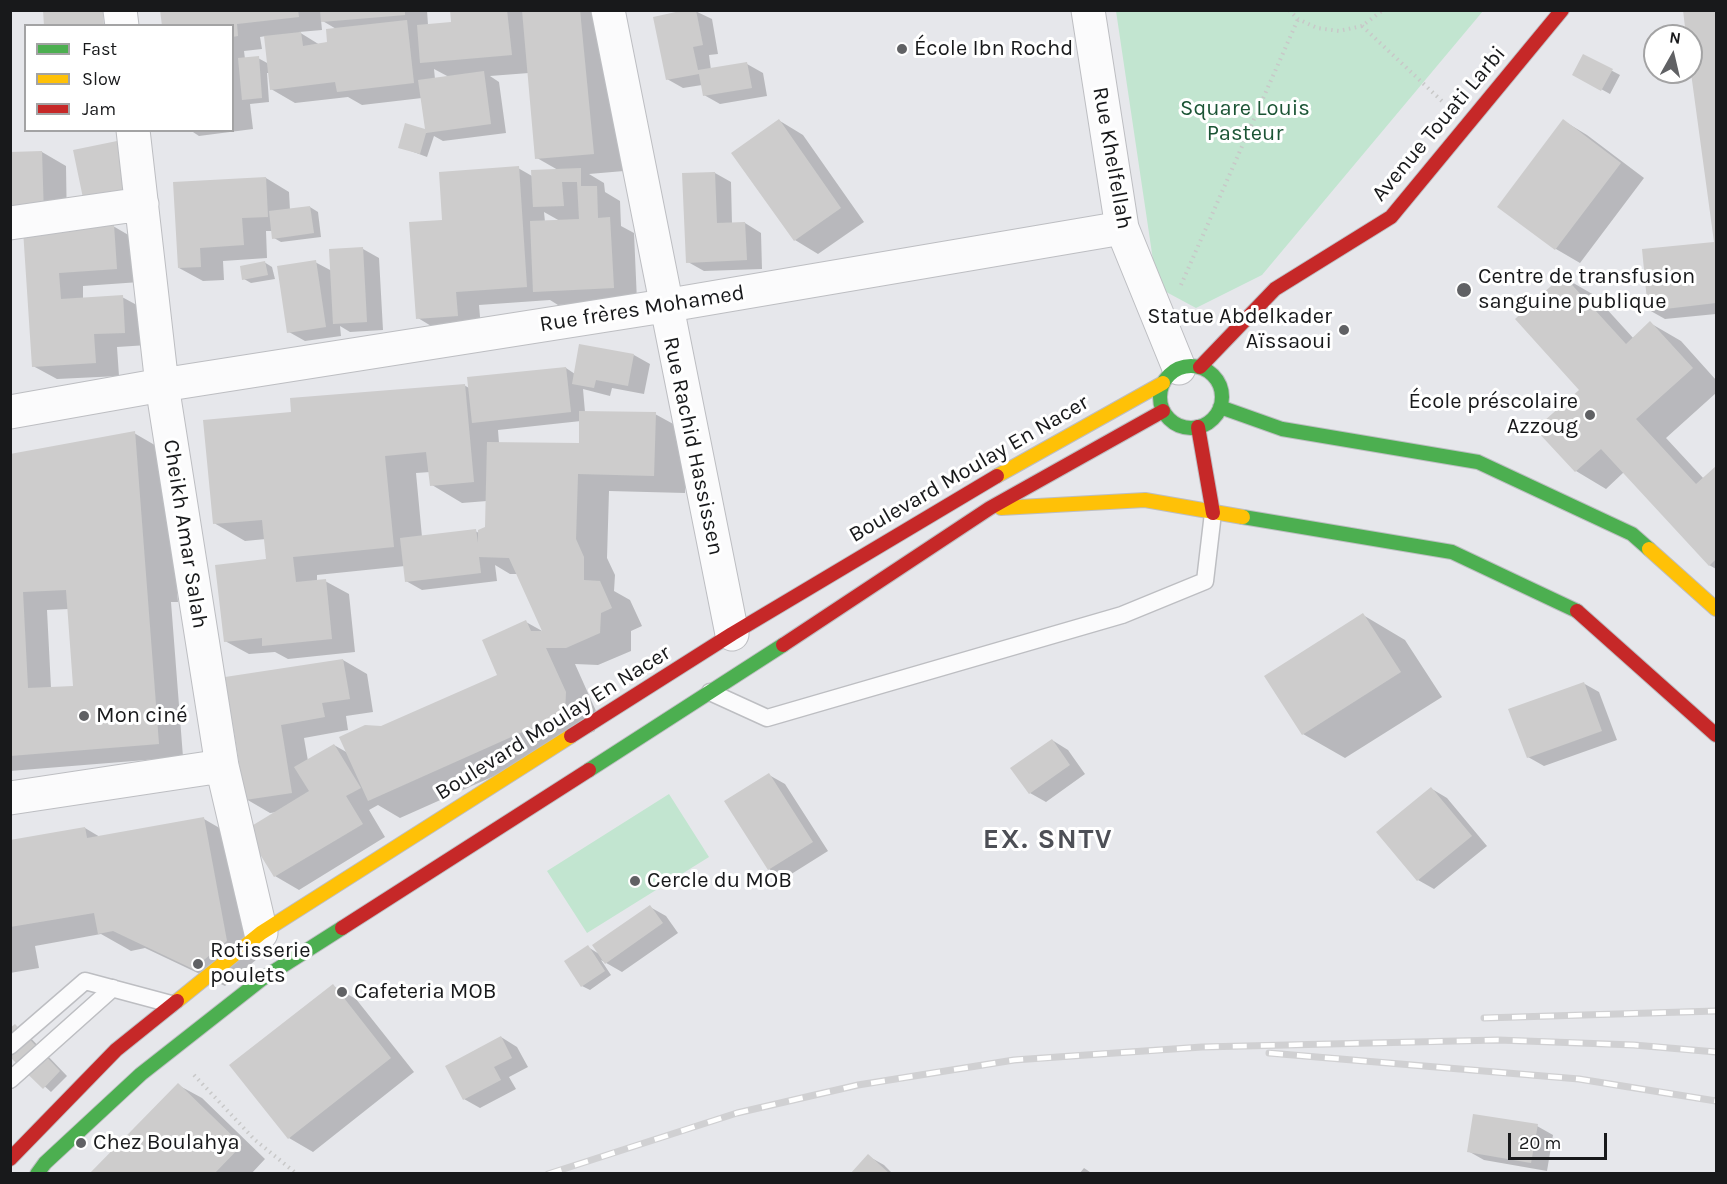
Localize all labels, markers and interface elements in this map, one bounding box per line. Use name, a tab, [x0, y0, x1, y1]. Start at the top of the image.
legend	[24, 24, 234, 132]
north arrow	[1643, 24, 1703, 84]
text: N	[1668, 27, 1682, 48]
place label: École Ibn Rochd	[914, 36, 1073, 62]
text: Fast	[82, 38, 117, 60]
street label: Avenue Touati Larbi	[1366, 41, 1512, 207]
marker: École Ibn Rochd	[895, 42, 909, 56]
text: Slow	[82, 68, 121, 90]
street label: Rue Khelfellah	[1087, 85, 1137, 231]
park label: Square Louis Pasteur	[1180, 96, 1310, 148]
text: Jam	[82, 98, 116, 120]
place label: Centre de transfusion sanguine publique	[1478, 264, 1695, 316]
street label: Rue frères Mohamed	[538, 280, 746, 338]
marker: Centre de transfusion sanguine publique	[1455, 281, 1473, 299]
place label: Statue Abdelkader Aïssaoui	[1147, 304, 1332, 356]
marker: Statue Abdelkader Aïssaoui	[1337, 323, 1351, 337]
street label: Rue Rachid Hassissen	[657, 334, 729, 558]
place label: École préscolaire Azzoug	[1408, 389, 1578, 440]
street label: Boulevard Moulay En Nacer	[845, 390, 1093, 548]
marker: École préscolaire Azzoug	[1583, 408, 1597, 422]
street label: Cheikh Amar Salah	[157, 438, 213, 630]
street label: Boulevard Moulay En Nacer	[431, 640, 675, 806]
place label: Mon ciné	[96, 703, 188, 729]
marker: Mon ciné	[77, 709, 91, 723]
district label: EX. SNTV	[983, 823, 1113, 857]
place label: Cercle du MOB	[647, 868, 792, 894]
marker: Cercle du MOB	[628, 874, 642, 888]
place label: Rotisserie poulets	[210, 938, 311, 990]
marker: Rotisserie poulets	[191, 957, 205, 971]
place label: Cafeteria MOB	[354, 979, 496, 1005]
marker: Cafeteria MOB	[335, 985, 349, 999]
scale bar	[1511, 1121, 1610, 1159]
place label: Chez Boulahya	[93, 1130, 240, 1156]
text: 20 m	[1519, 1132, 1561, 1154]
marker: Chez Boulahya	[74, 1136, 88, 1150]

